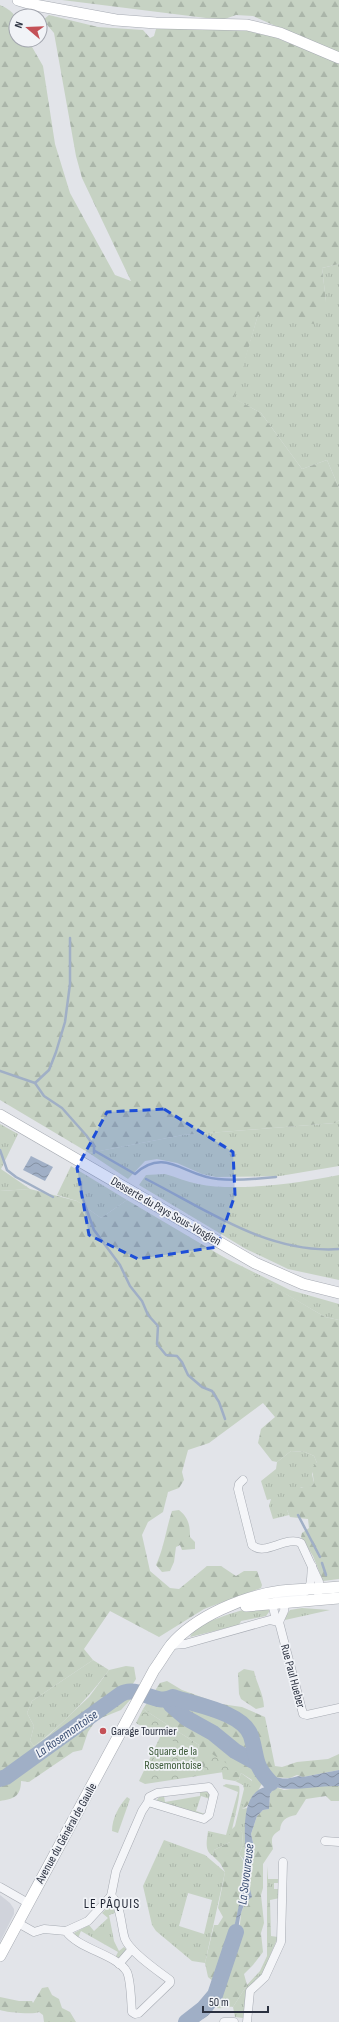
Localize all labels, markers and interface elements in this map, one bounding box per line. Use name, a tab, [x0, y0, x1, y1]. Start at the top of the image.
north arrow	[8, 8, 48, 48]
text: N	[12, 20, 26, 30]
street label: Desserte du Pays Sous-Vosgien	[108, 1174, 224, 1249]
street label: Rue Paul Hueber	[277, 1643, 308, 1710]
water label: La Rosemontoise	[32, 1706, 101, 1761]
place label: Garage Tourmier	[111, 1724, 177, 1739]
marker: Garage Tourmier	[98, 1726, 108, 1736]
park label: Square de la Rosemontoise	[144, 1744, 202, 1773]
street label: Avenue du Général de Gaulle	[32, 1780, 100, 1887]
water label: La Savoureuse	[234, 1843, 258, 1906]
district label: LE PÂQUIS	[84, 1895, 140, 1912]
scale bar	[203, 1988, 268, 2014]
text: 50 m	[209, 1995, 229, 2010]

